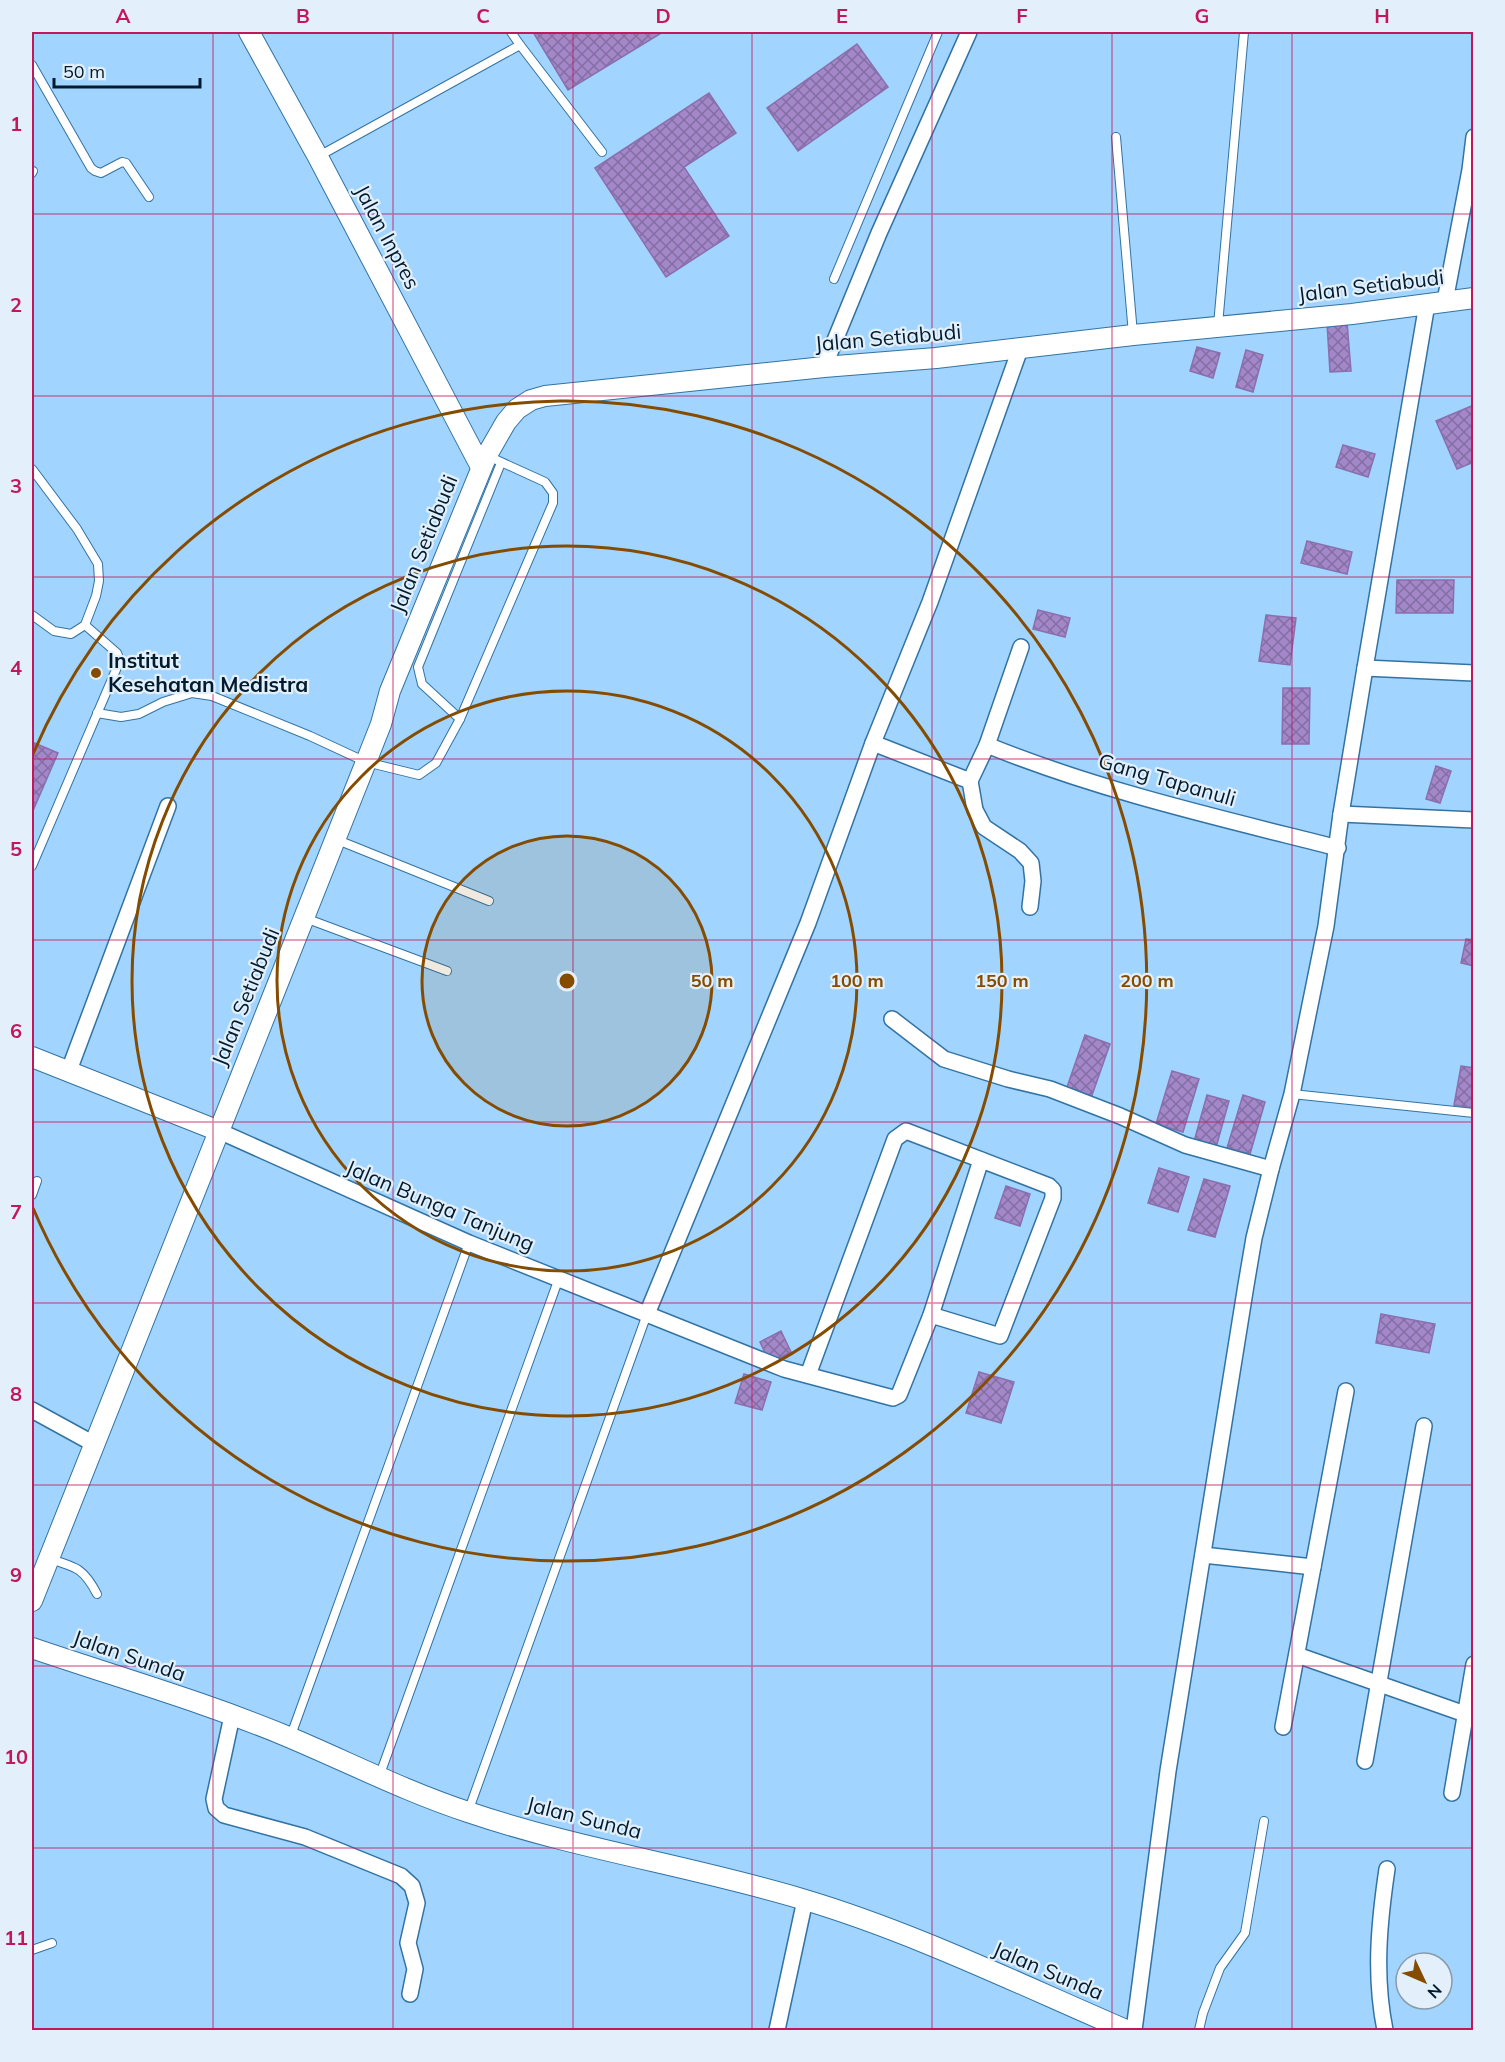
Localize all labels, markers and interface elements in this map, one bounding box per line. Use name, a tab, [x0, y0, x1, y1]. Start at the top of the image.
text: A	[116, 3, 131, 28]
text: B	[296, 3, 310, 28]
text: C	[476, 3, 490, 28]
text: D	[655, 3, 671, 28]
text: E	[836, 3, 848, 28]
text: F	[1016, 3, 1028, 28]
text: G	[1195, 3, 1209, 28]
text: H	[1374, 3, 1390, 28]
scale bar	[54, 51, 200, 89]
text: 50 m	[63, 60, 105, 83]
text: 1	[10, 111, 22, 136]
street label: Jalan Inpres	[350, 180, 426, 293]
street label: Jalan Setiabudi	[1297, 263, 1445, 307]
text: 2	[10, 292, 22, 317]
street label: Jalan Setiabudi	[814, 318, 962, 356]
street label: Jalan Setiabudi	[384, 471, 463, 616]
text: 3	[10, 473, 22, 498]
place label: Institut Kesehatan Medistra	[108, 647, 308, 697]
text: 4	[10, 655, 22, 680]
marker: Institut Kesehatan Medistra	[89, 666, 103, 680]
street label: Gang Tapanuli	[1096, 747, 1239, 811]
text: 5	[10, 836, 22, 861]
street label: Jalan Setiabudi	[206, 924, 285, 1069]
text: 50 m	[691, 969, 733, 992]
text: 100 m	[830, 969, 884, 992]
text: 150 m	[975, 969, 1029, 992]
text: 200 m	[1120, 969, 1174, 992]
centre of rings	[557, 971, 577, 991]
text: 6	[10, 1018, 22, 1043]
street label: Jalan Bunga Tanjung	[342, 1154, 539, 1257]
text: 7	[10, 1199, 22, 1224]
text: 8	[10, 1381, 22, 1406]
text: 9	[10, 1562, 22, 1587]
street label: Jalan Sunda	[69, 1624, 189, 1686]
text: 10	[4, 1744, 28, 1769]
street label: Jalan Sunda	[524, 1790, 644, 1844]
text: 11	[4, 1925, 28, 1950]
street label: Jalan Sunda	[989, 1935, 1108, 2005]
north arrow	[1394, 1951, 1454, 2011]
text: N	[1423, 1980, 1446, 2003]

